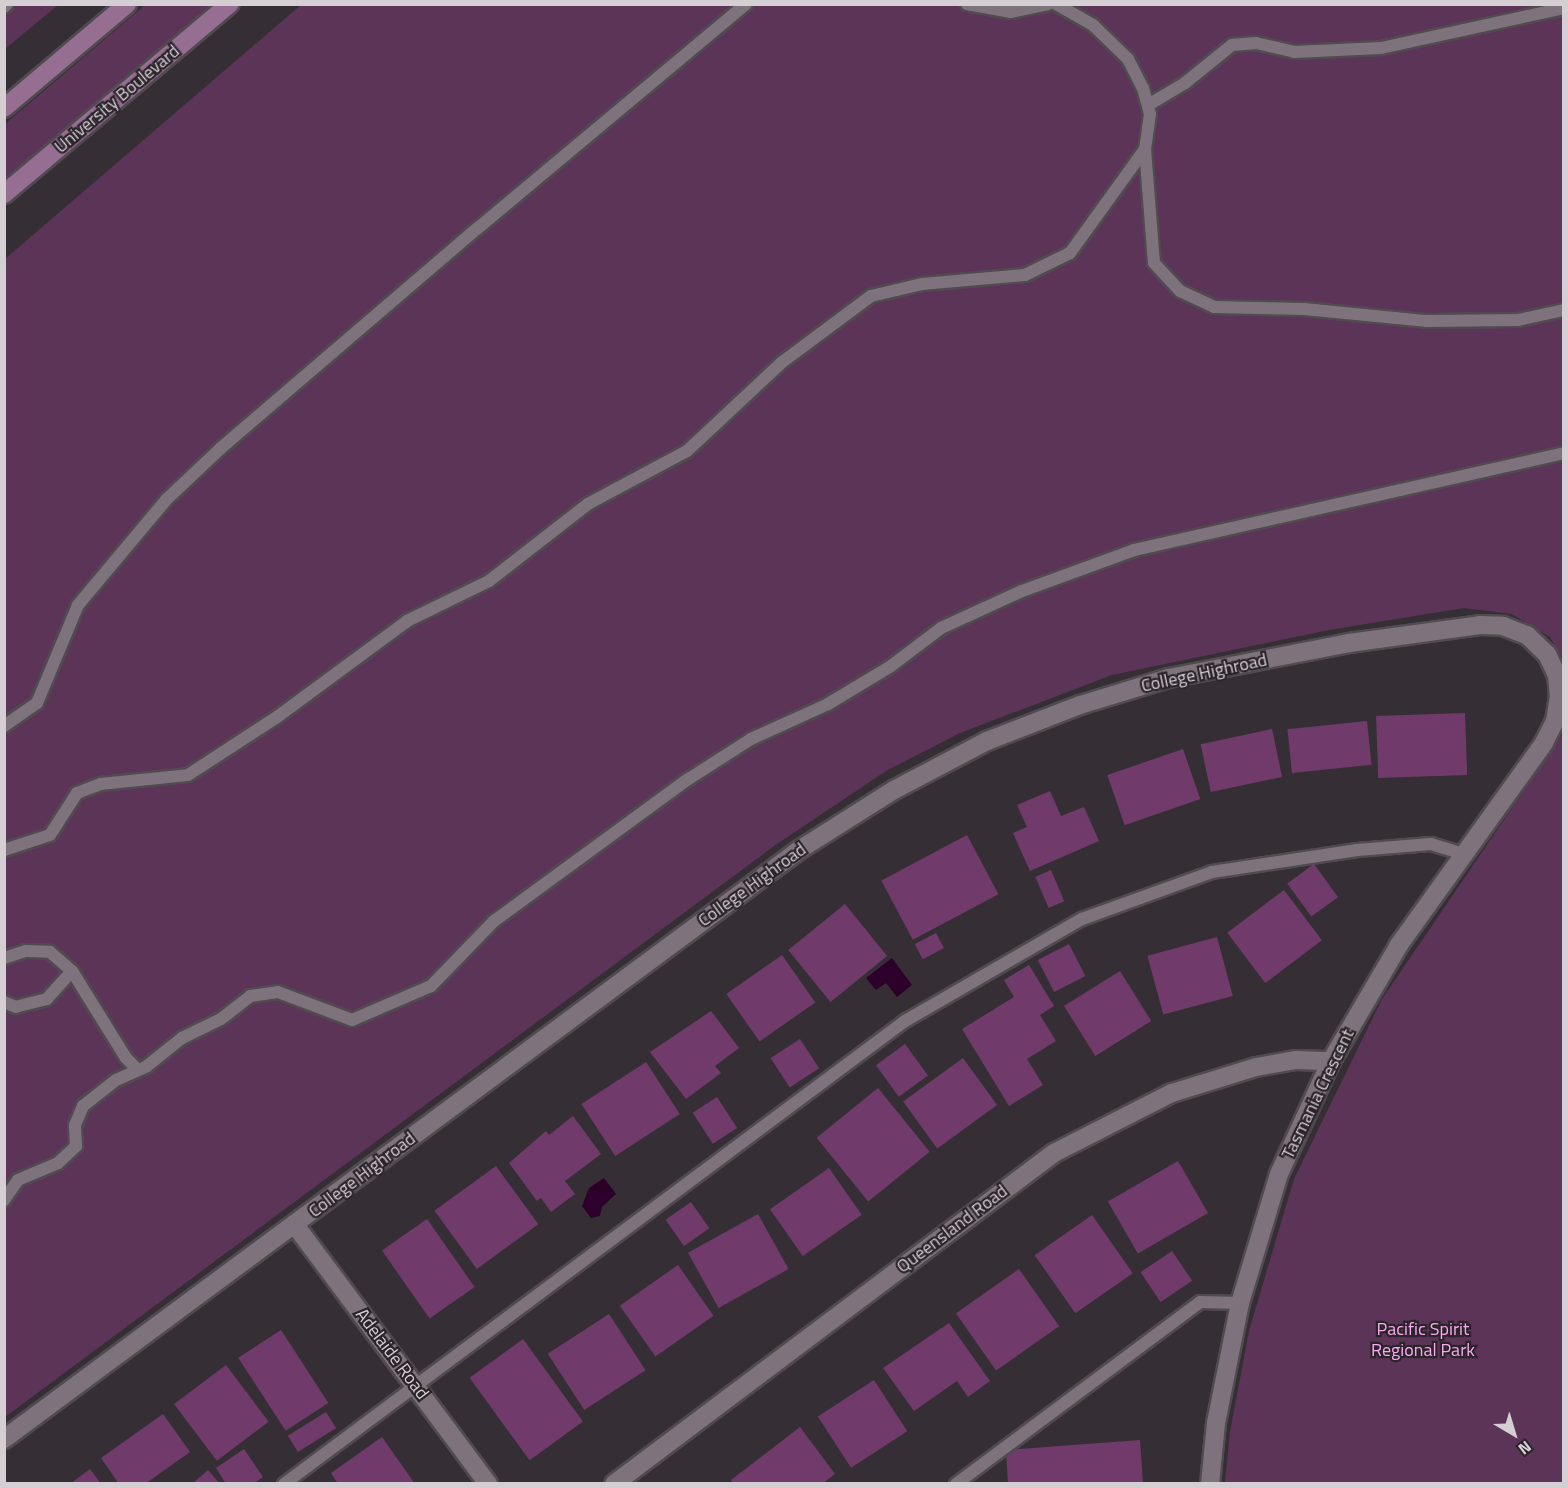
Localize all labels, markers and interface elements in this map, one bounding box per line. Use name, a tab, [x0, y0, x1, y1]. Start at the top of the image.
street label: University Boulevard	[50, 40, 184, 158]
street label: College Highroad	[1139, 649, 1269, 697]
street label: College Highroad	[694, 839, 810, 931]
street label: Tasmania Crescent	[1277, 1025, 1359, 1163]
street label: College Highroad	[304, 1128, 420, 1222]
street label: Queensland Road	[892, 1180, 1012, 1278]
street label: Adelaide Road	[351, 1304, 433, 1404]
park label: Pacific Spirit Regional Park	[1371, 1319, 1475, 1362]
north arrow	[1484, 1404, 1544, 1464]
text: N	[1513, 1435, 1537, 1461]

